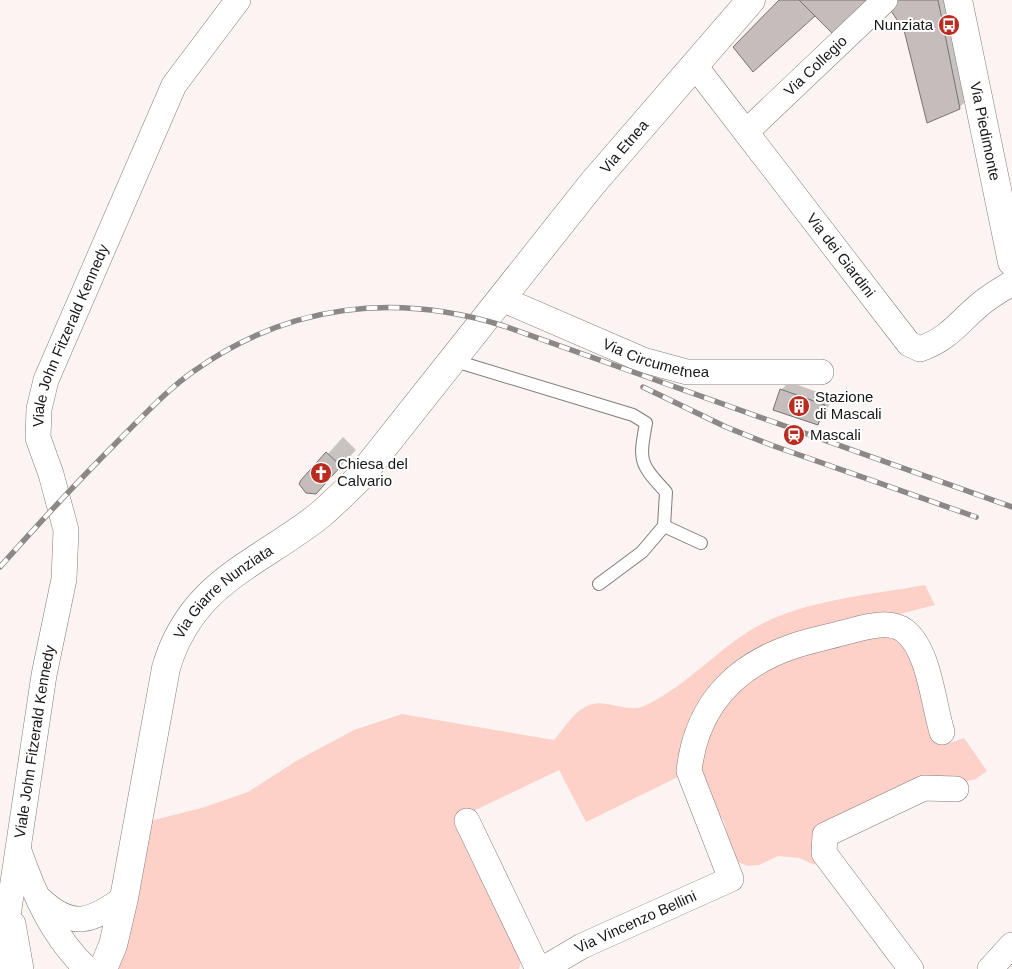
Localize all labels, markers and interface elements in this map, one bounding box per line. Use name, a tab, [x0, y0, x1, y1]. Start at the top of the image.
bus stop icon: Nunziata	[937, 13, 961, 37]
place label: Nunziata	[874, 16, 934, 33]
street label: Via Collegio	[780, 32, 850, 99]
street label: Via Piedimonte	[967, 80, 1004, 182]
street label: Via Etnea	[596, 116, 652, 176]
street label: Via dei Giardini	[803, 210, 879, 300]
street label: Viale John Fitzerald Kennedy	[29, 241, 112, 427]
street label: Via Circumetnea	[600, 335, 710, 380]
place label: Stazione di Mascali	[815, 388, 882, 422]
building icon: Stazione di Mascali	[787, 394, 811, 418]
station icon: Mascali	[782, 423, 806, 447]
place label: Mascali	[810, 426, 861, 443]
place label: Chiesa del Calvario	[337, 455, 408, 489]
church icon: Chiesa del Calvario	[309, 461, 333, 485]
street label: Via Giarre Nunziata	[170, 541, 276, 641]
street label: Viale John Fitzerald Kennedy	[11, 643, 58, 839]
street label: Via Vincenzo Bellini	[571, 887, 699, 956]

